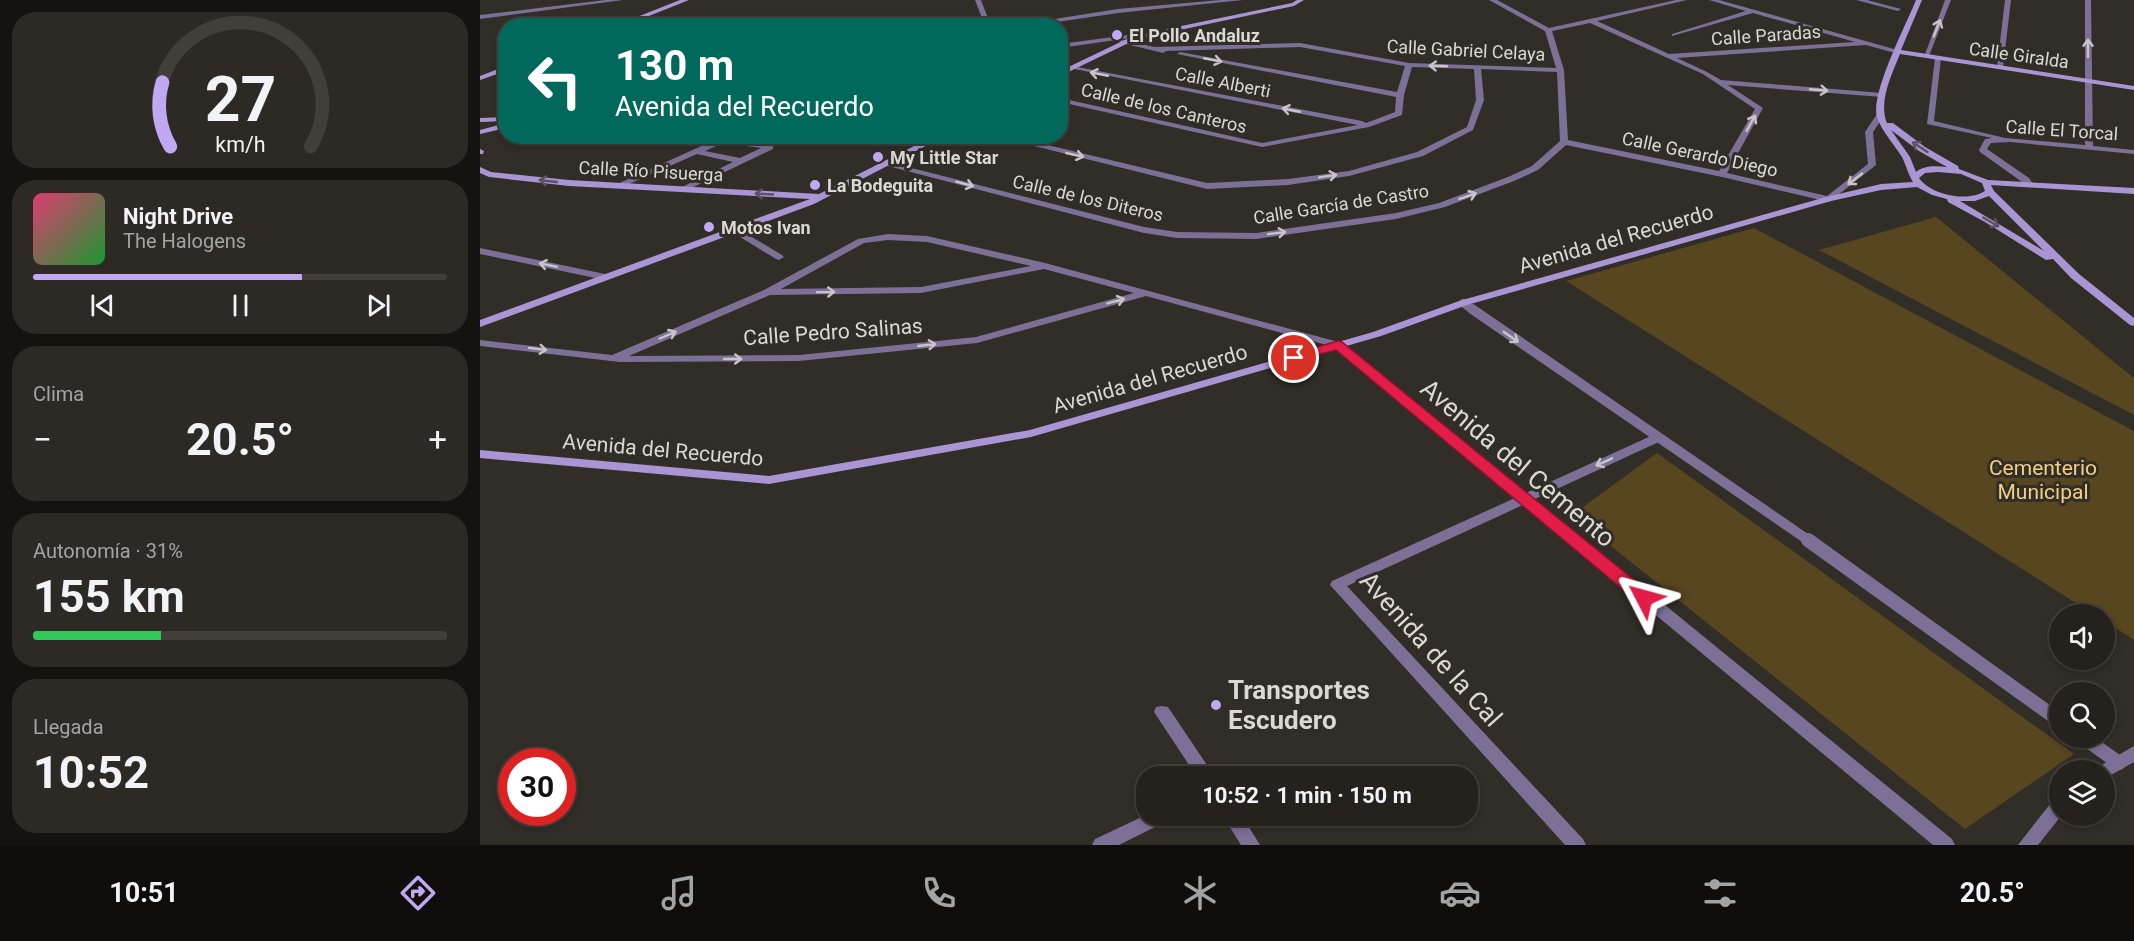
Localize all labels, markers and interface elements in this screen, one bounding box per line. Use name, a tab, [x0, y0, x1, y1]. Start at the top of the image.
one-way arrow	[1932, 19, 1943, 38]
street label: Calle Paradas	[1710, 21, 1822, 49]
place label: El Pollo Andaluz	[1129, 25, 1260, 46]
marker: El Pollo Andaluz	[1110, 28, 1124, 42]
street label: Calle Gabriel Celaya	[1386, 35, 1546, 65]
street label: Calle Giralda	[1968, 38, 2070, 72]
one-way arrow	[2082, 38, 2094, 58]
text: 130 m	[615, 41, 734, 90]
icon: left	[516, 42, 594, 120]
one-way arrow	[1203, 55, 1222, 66]
one-way arrow	[1429, 61, 1449, 72]
street label: Calle Alberti	[1173, 62, 1273, 102]
text: 27	[204, 63, 276, 136]
one-way arrow	[1090, 68, 1110, 79]
street label: Calle de los Canteros	[1079, 79, 1249, 137]
one-way arrow	[1808, 85, 1828, 96]
text: Avenida del Recuerdo	[615, 91, 874, 123]
one-way arrow	[1282, 104, 1301, 115]
one-way arrow	[1745, 115, 1757, 132]
street label: Calle El Torcal	[2005, 116, 2119, 144]
street label: Calle Gerardo Diego	[1620, 127, 1780, 181]
text: km/h	[215, 132, 265, 157]
one-way arrow	[1911, 141, 1928, 154]
place label: My Little Star	[890, 147, 999, 168]
one-way arrow	[1066, 149, 1085, 161]
marker: My Little Star	[871, 150, 885, 164]
street label: Calle Río Pisuerga	[578, 157, 724, 185]
street label: Calle de los Diteros	[1011, 170, 1165, 226]
one-way arrow	[1317, 171, 1337, 182]
one-way arrow	[1847, 172, 1863, 185]
one-way arrow	[539, 175, 559, 186]
place label: La Bodeguita	[827, 175, 934, 196]
marker: La Bodeguita	[808, 178, 822, 192]
one-way arrow	[955, 179, 974, 191]
street label: Calle García de Castro	[1252, 180, 1430, 228]
one-way arrow	[754, 188, 774, 199]
one-way arrow	[1458, 189, 1477, 200]
street label: Avenida del Recuerdo	[1516, 200, 1716, 278]
text: Night Drive	[123, 204, 233, 229]
one-way arrow	[1982, 216, 1999, 228]
place label: Motos Ivan	[721, 217, 811, 238]
marker: Motos Ivan	[702, 220, 716, 234]
one-way arrow	[1267, 227, 1287, 238]
text: The Halogens	[123, 229, 246, 253]
one-way arrow	[539, 259, 558, 270]
one-way arrow	[816, 286, 836, 297]
icon: previous	[86, 289, 119, 322]
icon: pause	[224, 289, 257, 322]
icon: next	[362, 289, 395, 322]
one-way arrow	[1107, 295, 1126, 307]
street label: Calle Pedro Salinas	[742, 314, 924, 350]
one-way arrow	[658, 329, 677, 340]
one-way arrow	[1503, 331, 1519, 343]
pin	[1268, 332, 1319, 383]
one-way arrow	[916, 339, 936, 350]
street label: Avenida del Recuerdo	[1050, 340, 1250, 418]
icon: arrive	[1277, 341, 1310, 374]
one-way arrow	[528, 344, 548, 355]
one-way arrow	[722, 353, 742, 365]
street label: Avenida del Cemento	[1415, 373, 1621, 553]
text: Clima	[33, 382, 84, 406]
text: 20.5°	[186, 413, 294, 466]
text: −	[33, 420, 52, 459]
text: +	[428, 420, 447, 459]
street label: Avenida del Recuerdo	[562, 429, 764, 471]
one-way arrow	[1595, 456, 1613, 468]
park label: Cementerio Municipal	[1989, 456, 2097, 504]
text: Autonomía · 31%	[33, 539, 183, 563]
street label: Avenida de la Cal	[1354, 566, 1508, 732]
position arrow	[1612, 566, 1676, 630]
text: 155 km	[33, 570, 185, 623]
map controls	[2049, 604, 2115, 826]
button: sound	[2049, 604, 2115, 670]
place label: Transportes Escudero	[1228, 675, 1370, 735]
button: search	[2049, 682, 2115, 748]
marker: Transportes Escudero	[1209, 698, 1223, 712]
text: Llegada	[33, 715, 104, 739]
text: 10:52	[33, 746, 149, 799]
speed limit sign: 30	[498, 748, 576, 826]
button: layers	[2049, 760, 2115, 826]
text: 10:52 · 1 min · 150 m	[1202, 783, 1412, 808]
icon: directions	[397, 872, 439, 914]
icon: music	[658, 872, 700, 914]
icon: phone	[918, 872, 960, 914]
icon: climate	[1179, 872, 1221, 914]
icon: car	[1439, 872, 1481, 914]
icon: filters	[1699, 872, 1741, 914]
text: 10:51	[109, 877, 179, 909]
text: 20.5°	[1960, 877, 2025, 909]

